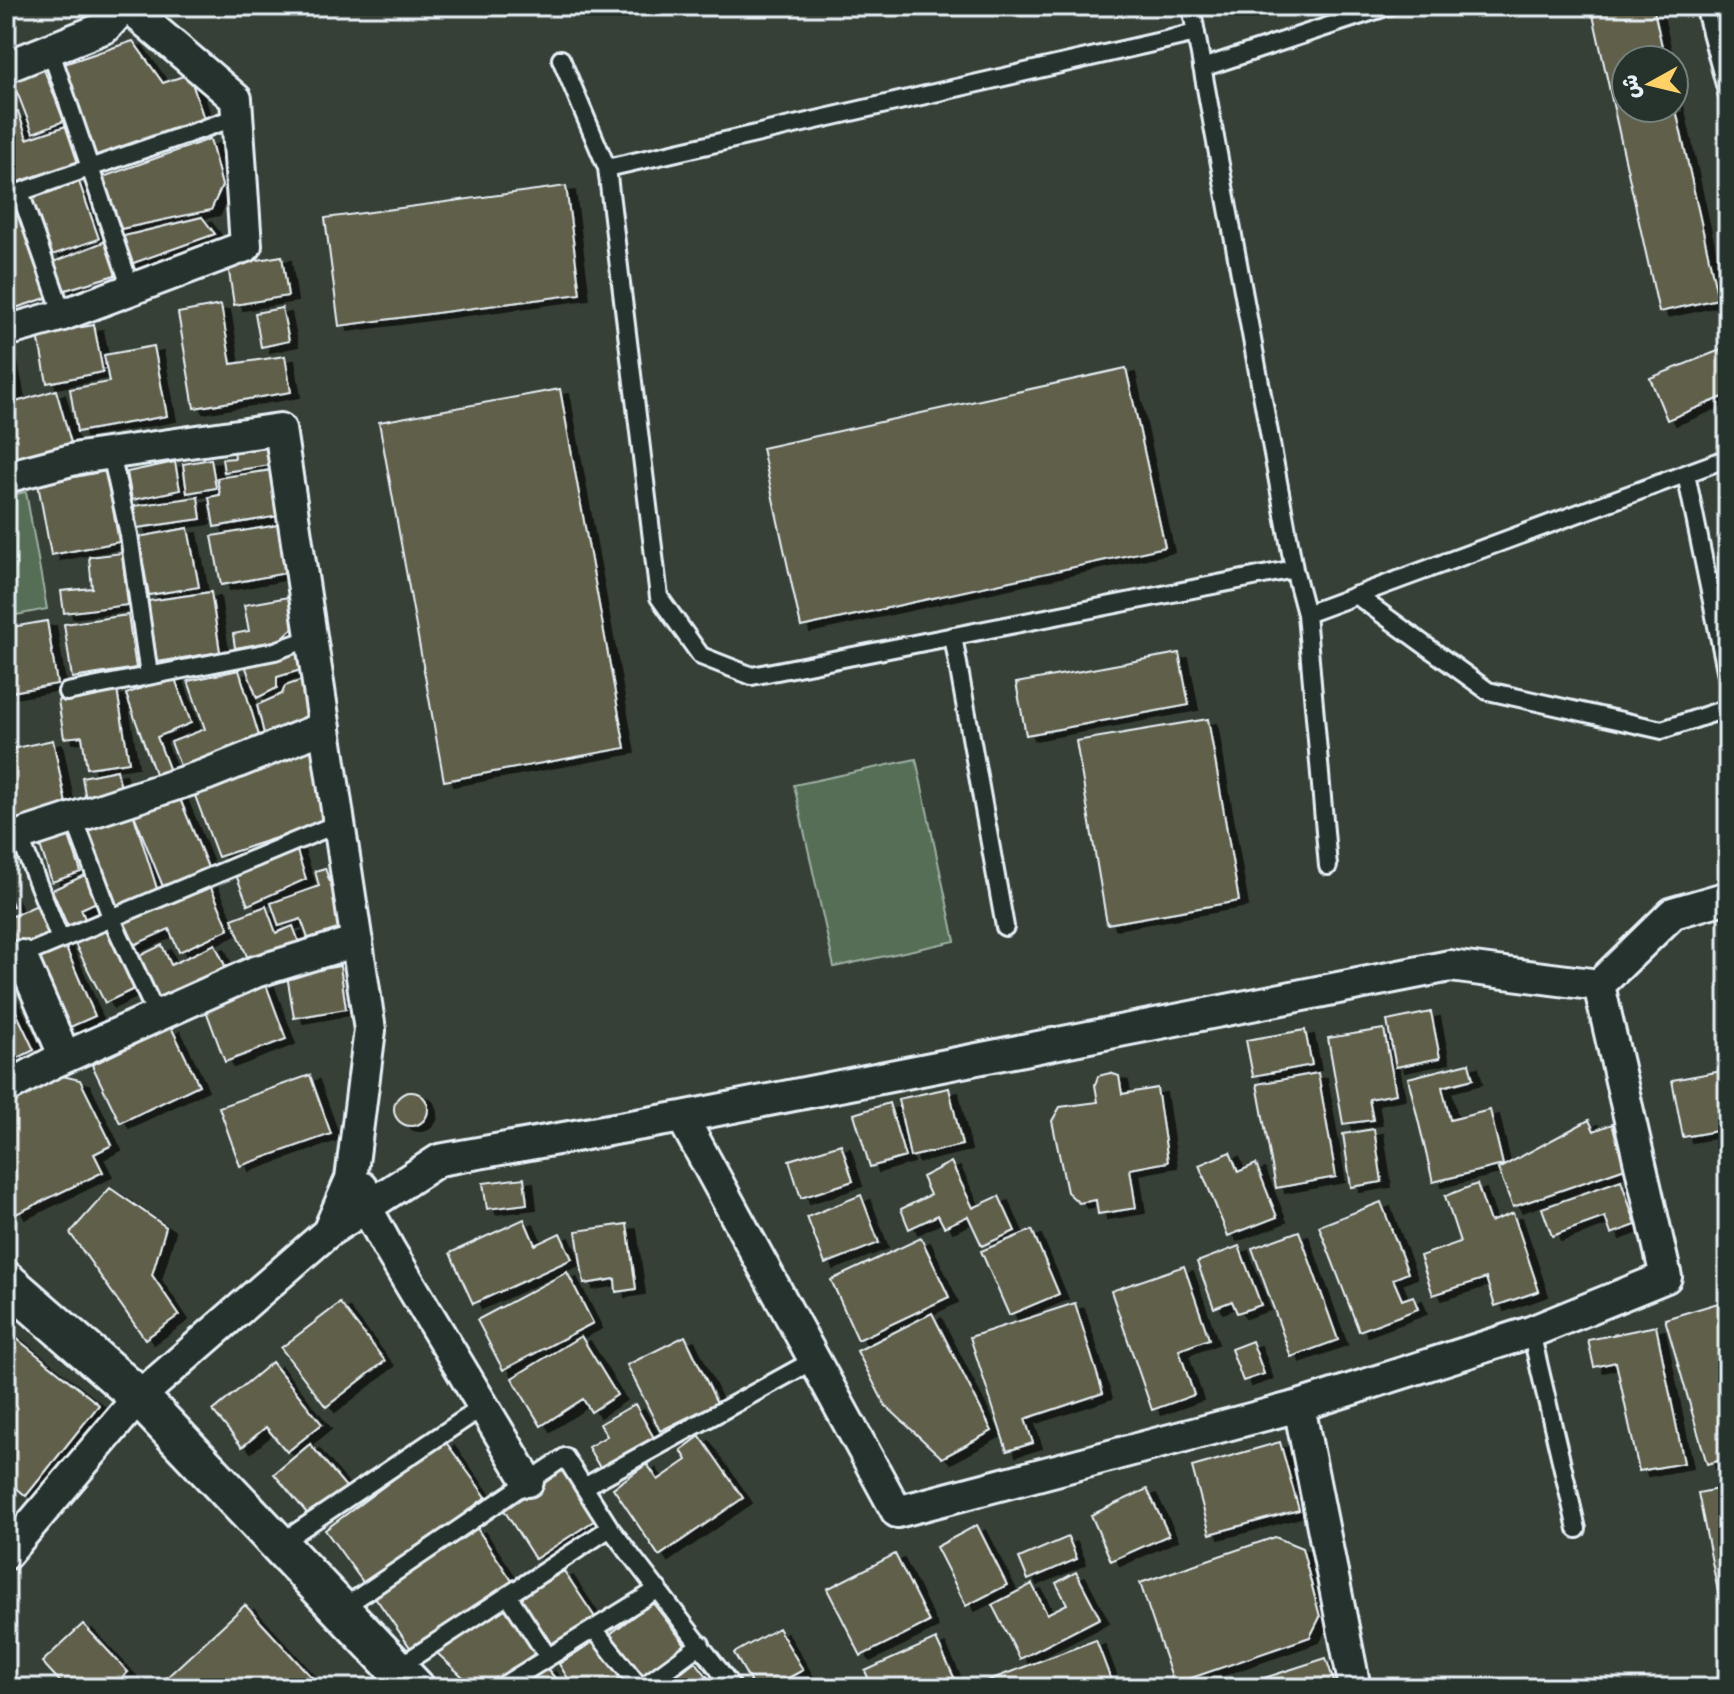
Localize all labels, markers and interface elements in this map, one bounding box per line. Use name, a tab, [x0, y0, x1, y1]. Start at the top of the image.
north arrow	[1610, 44, 1690, 124]
text: ش	[1614, 73, 1646, 101]

